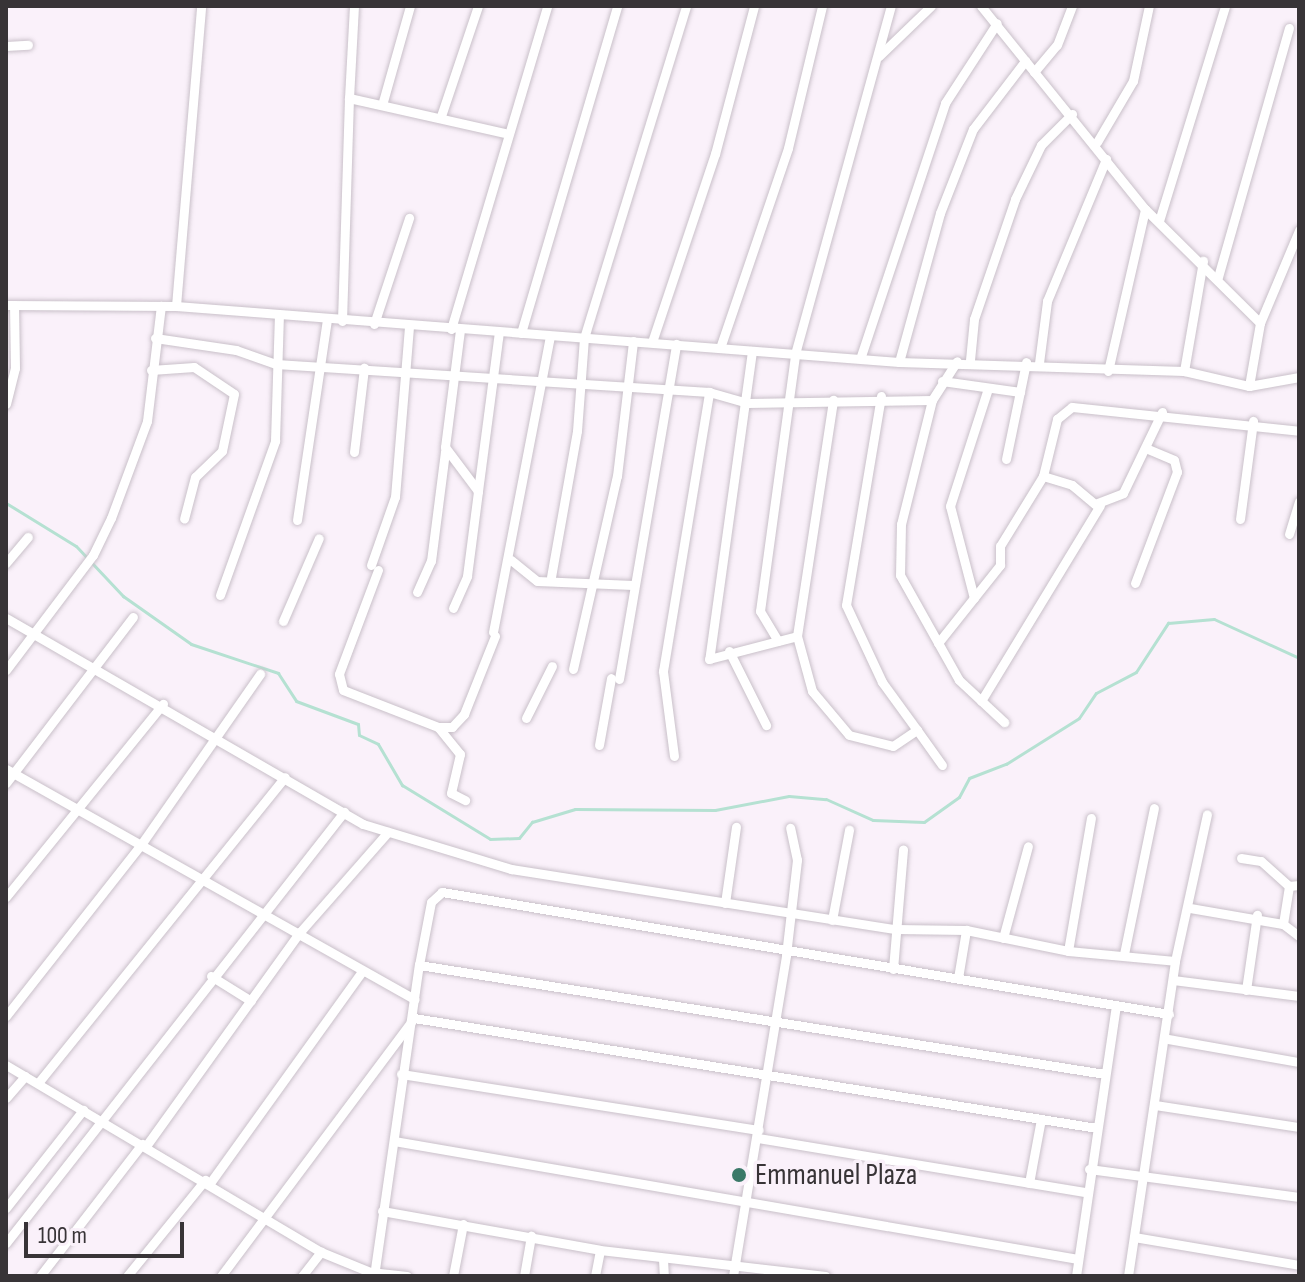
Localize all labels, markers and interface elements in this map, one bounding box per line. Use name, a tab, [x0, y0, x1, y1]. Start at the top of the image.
place label: Emmanuel Plaza	[755, 1157, 917, 1193]
marker: Emmanuel Plaza	[730, 1166, 748, 1184]
scale bar	[28, 1206, 188, 1256]
text: 100 m	[38, 1221, 87, 1250]

